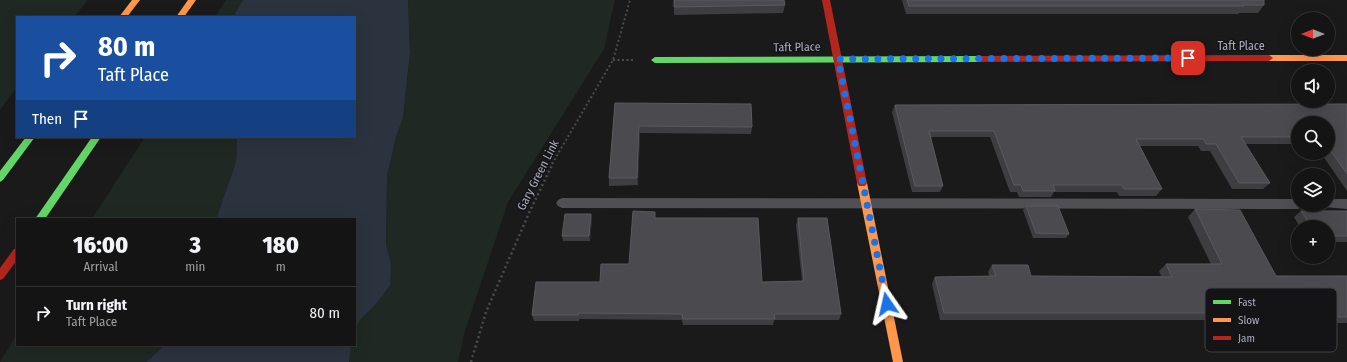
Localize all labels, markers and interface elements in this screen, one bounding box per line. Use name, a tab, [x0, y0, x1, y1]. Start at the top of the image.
north arrow	[1291, 12, 1335, 56]
map controls	[1291, 12, 1335, 264]
text: 80 m	[98, 30, 155, 63]
icon: right	[32, 32, 84, 84]
street label: Taft Place	[1217, 39, 1265, 53]
street label: Taft Place	[773, 40, 821, 54]
pin	[1171, 41, 1205, 75]
icon: arrive	[1177, 47, 1199, 69]
text: Taft Place	[98, 64, 169, 86]
button: sound	[1291, 64, 1335, 108]
icon: arrive	[70, 108, 92, 130]
text: Then	[32, 110, 62, 128]
button: search	[1291, 116, 1335, 160]
street label: Gary Green Link	[514, 137, 562, 213]
button: layers	[1291, 168, 1335, 212]
button: +	[1291, 220, 1335, 264]
text: 16:00	[73, 231, 128, 259]
text: 3	[190, 231, 201, 259]
text: 180	[262, 231, 299, 259]
text: Arrival	[83, 259, 118, 274]
text: min	[185, 259, 205, 274]
text: m	[276, 259, 286, 274]
position arrow	[866, 283, 908, 325]
legend	[1205, 288, 1337, 352]
text: Turn right	[66, 296, 127, 314]
text: Fast	[1238, 296, 1256, 309]
icon: right	[32, 302, 54, 324]
text: 80 m	[310, 304, 340, 322]
text: Taft Place	[66, 314, 117, 329]
text: Slow	[1238, 314, 1259, 327]
text: Jam	[1238, 332, 1255, 345]

